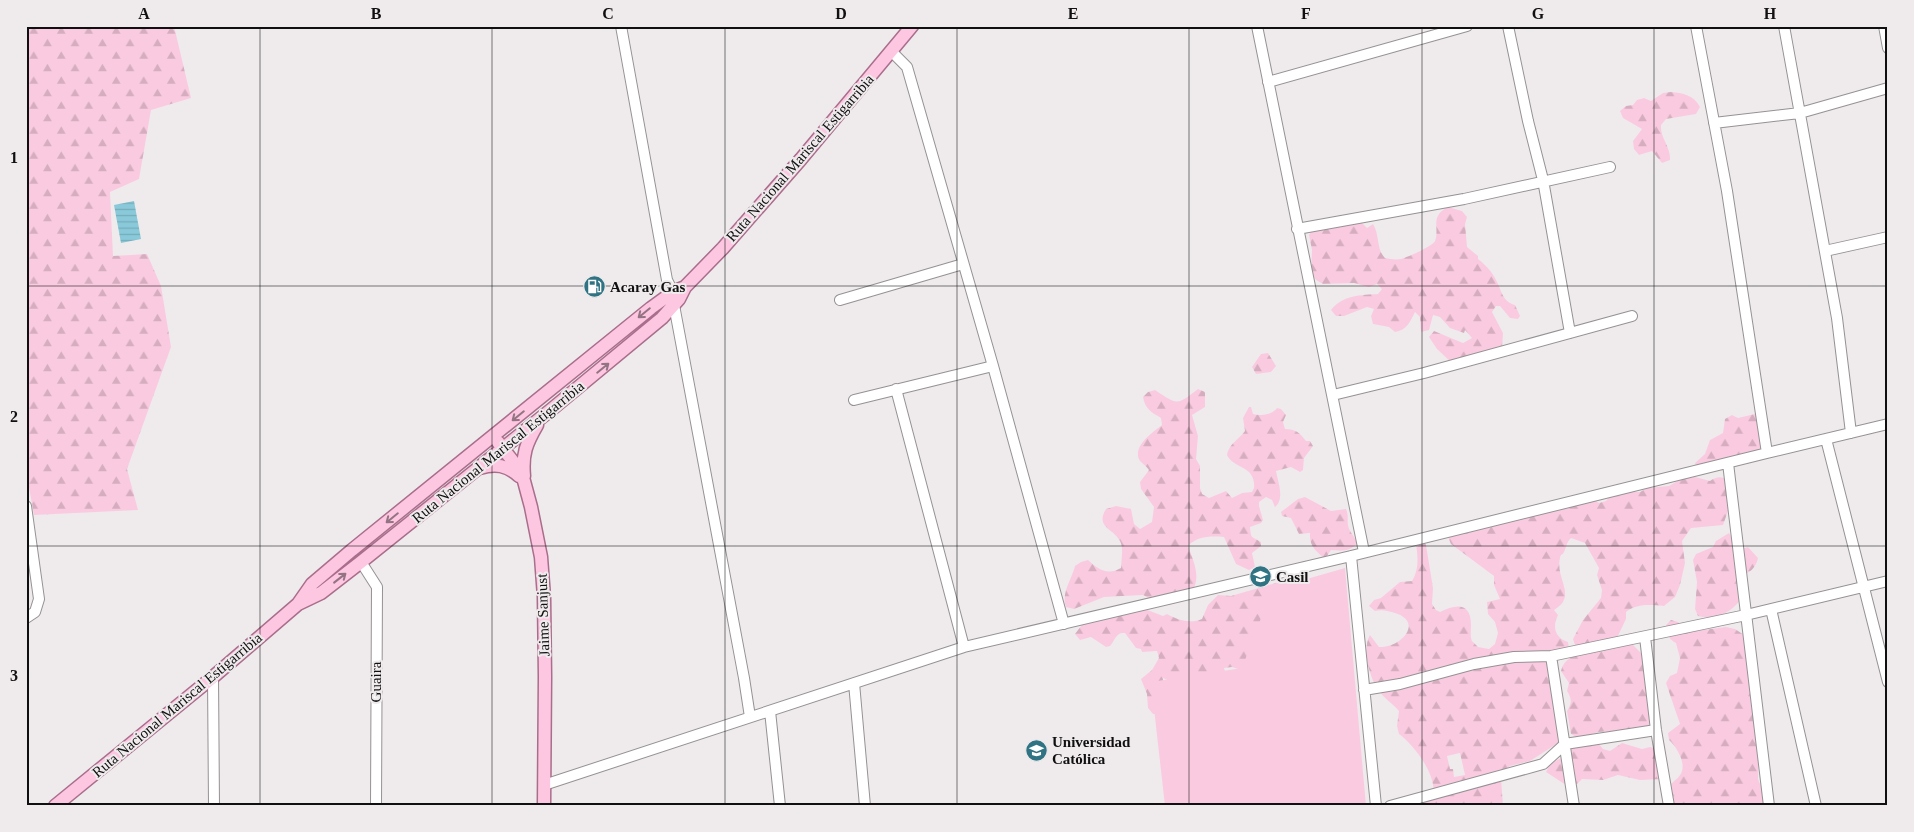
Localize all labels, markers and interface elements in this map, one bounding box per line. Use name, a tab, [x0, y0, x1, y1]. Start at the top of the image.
text: A	[138, 5, 150, 22]
text: B	[371, 5, 382, 22]
text: C	[602, 5, 614, 22]
text: D	[835, 5, 847, 22]
text: E	[1068, 5, 1078, 22]
text: F	[1301, 5, 1311, 22]
text: G	[1532, 5, 1545, 22]
text: H	[1764, 5, 1777, 22]
street label: Ruta Nacional Mariscal Estigarribia	[723, 71, 877, 245]
text: 1	[10, 149, 18, 166]
fuel station icon: Acaray Gas	[582, 275, 606, 299]
place label: Acaray Gas	[610, 279, 686, 295]
one-way arrow	[638, 308, 651, 319]
one-way arrow	[596, 362, 609, 373]
street label: Ruta Nacional Mariscal Estigarribia	[409, 378, 587, 526]
text: 2	[10, 408, 18, 425]
one-way arrow	[512, 411, 525, 422]
one-way arrow	[386, 513, 399, 524]
school or university icon: Casil	[1248, 565, 1272, 589]
place label: Casil	[1276, 569, 1309, 585]
street label: Jaime Sanjust	[534, 572, 552, 657]
one-way arrow	[333, 573, 346, 584]
street label: Ruta Nacional Mariscal Estigarribia	[89, 629, 265, 781]
street label: Guaira	[368, 661, 384, 702]
text: 3	[10, 667, 18, 684]
place label: Universidad Católica	[1052, 734, 1131, 767]
school or university icon: Universidad Católica	[1024, 739, 1048, 763]

